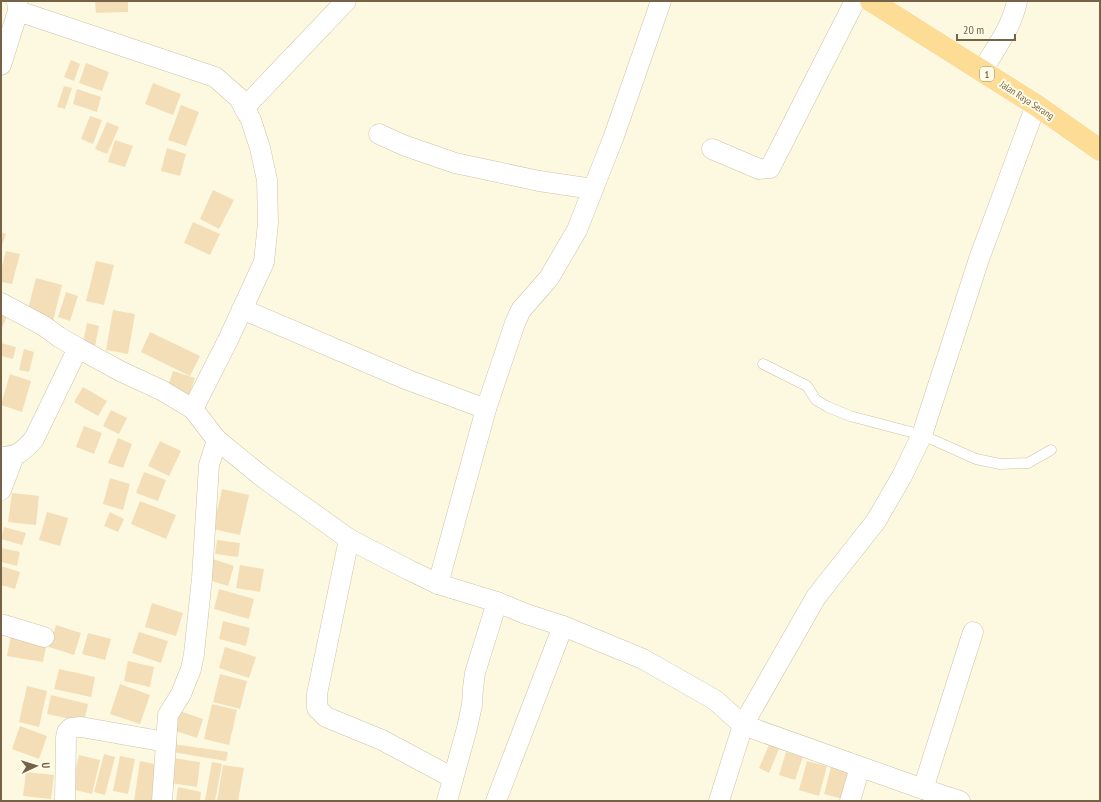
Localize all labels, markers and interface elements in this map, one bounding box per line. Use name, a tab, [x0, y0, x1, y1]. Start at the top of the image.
scale bar	[957, 16, 1015, 42]
text: 20 m	[963, 22, 984, 37]
road number: 1	[980, 67, 994, 81]
street label: Jalan Raya Serang	[997, 77, 1056, 122]
north arrow	[16, 746, 56, 786]
text: U	[39, 762, 53, 769]

